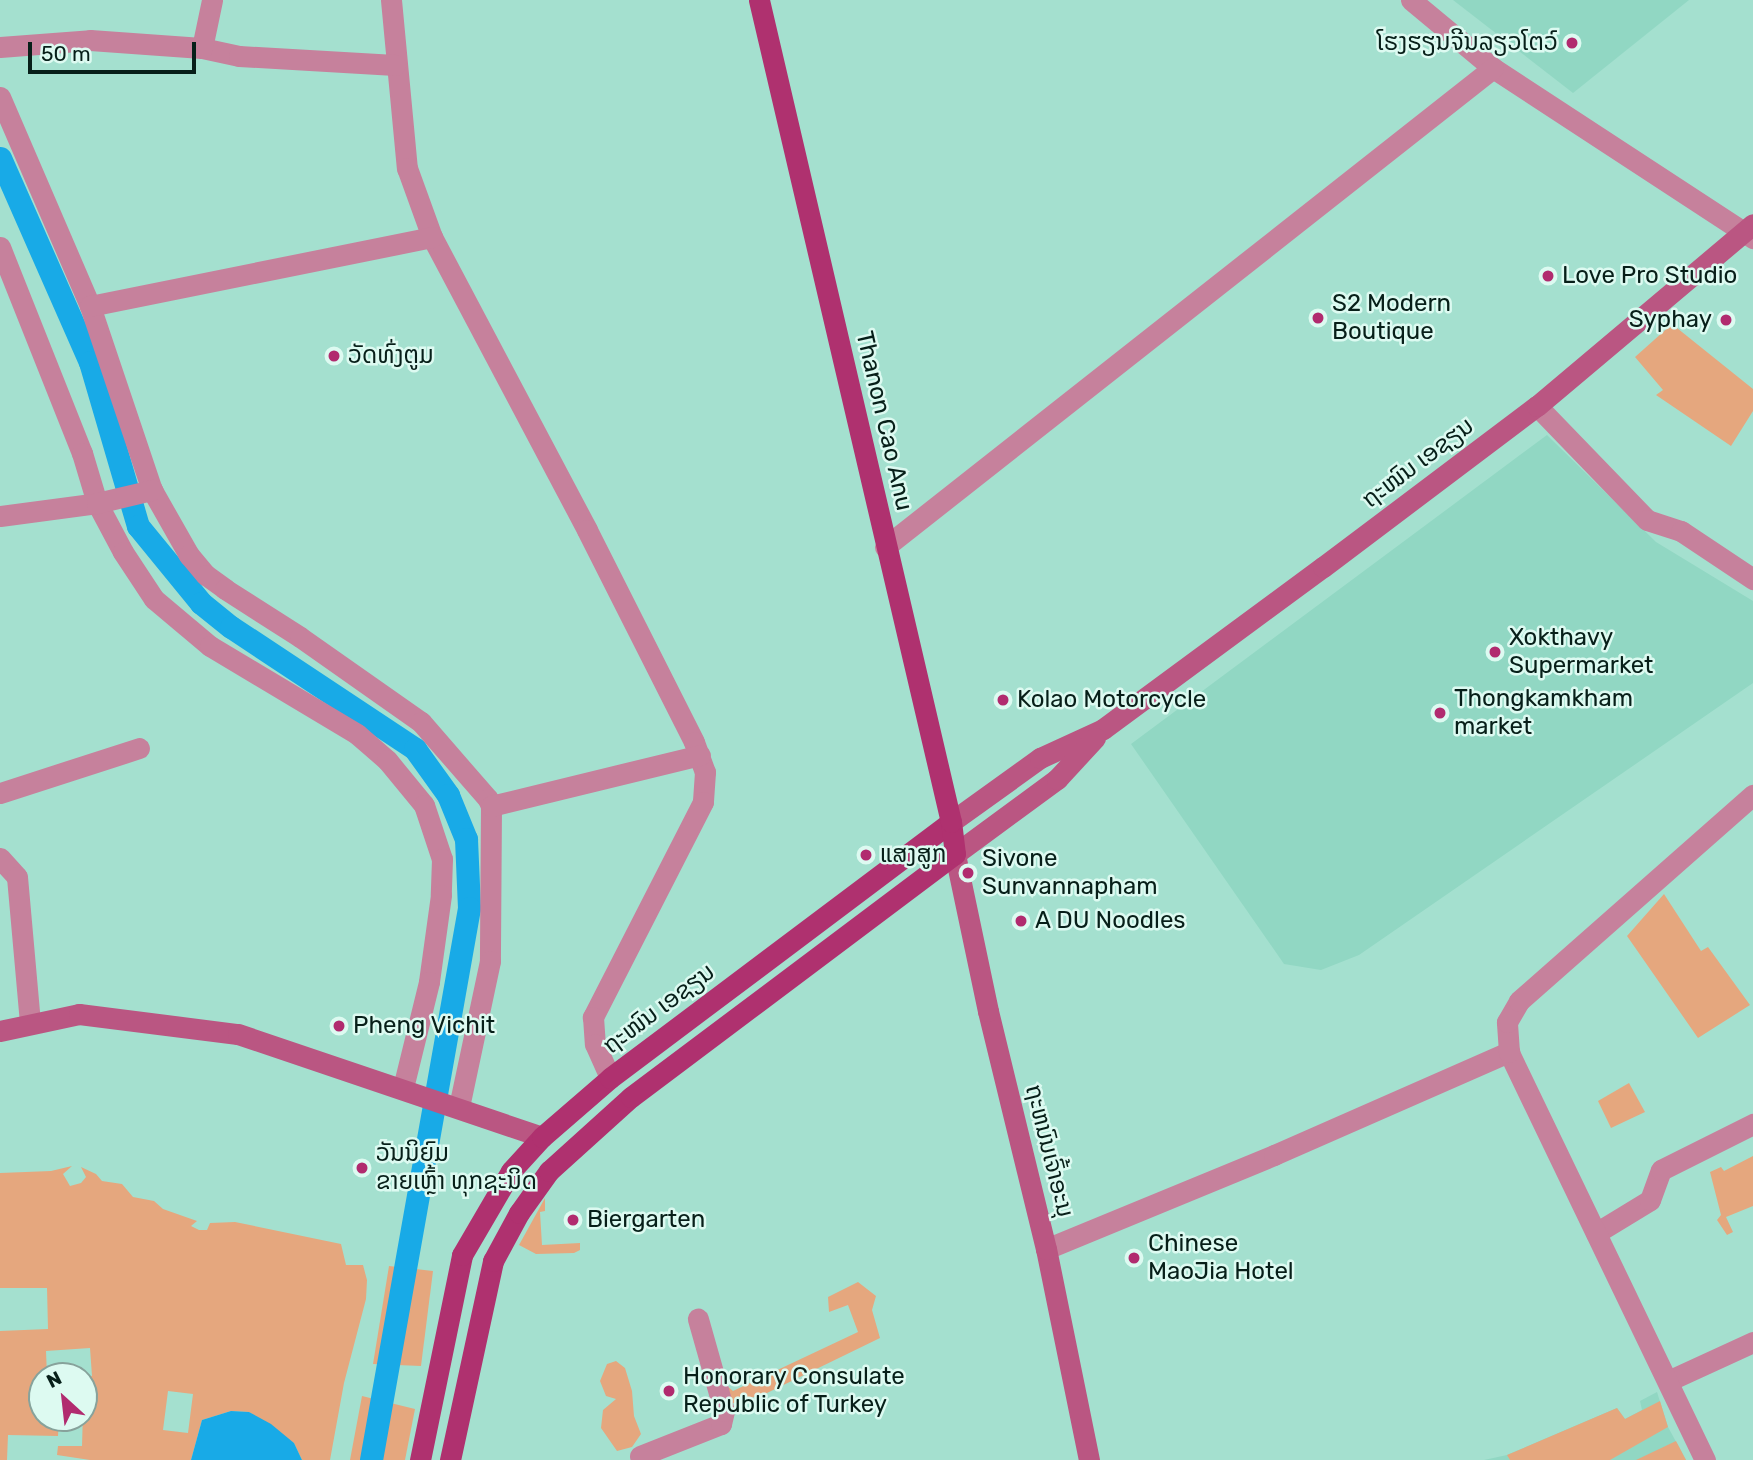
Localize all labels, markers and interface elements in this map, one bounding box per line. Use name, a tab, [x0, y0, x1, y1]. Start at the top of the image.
scale bar	[32, 28, 200, 72]
place label: ໂຮງຮຽນຈີນລຽວໂຕວ໌	[1377, 29, 1558, 57]
marker: ໂຮງຮຽນຈີນລຽວໂຕວ໌	[1564, 35, 1580, 51]
text: 50 m	[41, 41, 91, 66]
place label: Love Pro Studio	[1562, 262, 1737, 290]
marker: Love Pro Studio	[1540, 268, 1556, 284]
place label: S2 Modern Boutique	[1332, 290, 1451, 346]
place label: Syphay	[1629, 306, 1712, 334]
marker: S2 Modern Boutique	[1310, 310, 1326, 326]
marker: Syphay	[1718, 312, 1734, 328]
street label: Thanon Cao Anu	[849, 328, 919, 514]
place label: ວັດທົ່ງຕູມ	[348, 342, 434, 370]
marker: ວັດທົ່ງຕູມ	[326, 348, 342, 364]
street label: ຖະໜົນ ເອຊຽນ	[1356, 412, 1480, 514]
place label: Xokthavy Supermarket	[1509, 624, 1653, 680]
marker: Xokthavy Supermarket	[1487, 644, 1503, 660]
place label: Thongkamkham market	[1454, 685, 1633, 741]
place label: Kolao Motorcycle	[1017, 686, 1206, 714]
marker: Kolao Motorcycle	[995, 692, 1011, 708]
marker: Thongkamkham market	[1432, 705, 1448, 721]
place label: ແສງສູກ	[880, 841, 946, 869]
place label: Sivone Sunvannapham	[982, 845, 1157, 901]
marker: ແສງສູກ	[858, 847, 874, 863]
marker: Sivone Sunvannapham	[960, 865, 976, 881]
place label: A DU Noodles	[1035, 907, 1186, 935]
marker: A DU Noodles	[1013, 913, 1029, 929]
street label: ຖະໜົນ ເອຊຽນ	[597, 958, 721, 1060]
place label: Pheng Vichit	[353, 1012, 496, 1040]
marker: Pheng Vichit	[331, 1018, 347, 1034]
street label: ຖະຫນົນເຈົ້າອະນຸ	[1019, 1082, 1079, 1220]
place label: ວັນນິຍົມ ຂາຍເຫຼົ້າ ທຸກຊະນິດ	[376, 1140, 537, 1196]
marker: ວັນນິຍົມ ຂາຍເຫຼົ້າ ທຸກຊະນິດ	[354, 1160, 370, 1176]
place label: Biergarten	[587, 1206, 705, 1234]
marker: Biergarten	[565, 1212, 581, 1228]
place label: Chinese MaoJia Hotel	[1148, 1230, 1294, 1286]
marker: Chinese MaoJia Hotel	[1126, 1250, 1142, 1266]
north arrow	[28, 1362, 98, 1432]
place label: Honorary Consulate Republic of Turkey	[683, 1363, 905, 1419]
text: N	[43, 1366, 65, 1393]
marker: Honorary Consulate Republic of Turkey	[661, 1383, 677, 1399]

